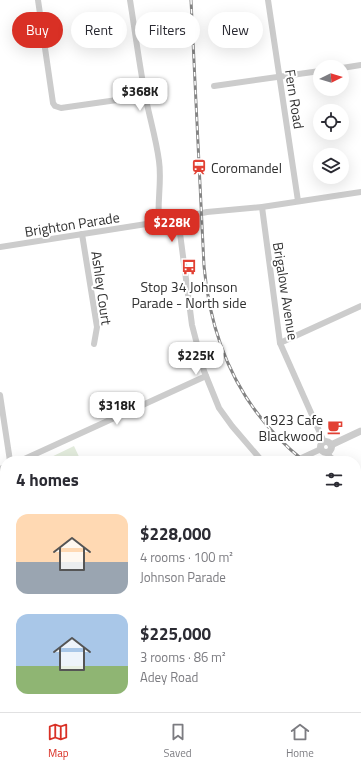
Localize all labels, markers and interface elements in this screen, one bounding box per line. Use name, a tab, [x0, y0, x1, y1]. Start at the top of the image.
chip: Buy	[12, 12, 63, 48]
chip: Rent	[71, 12, 127, 48]
chip: Filters	[135, 12, 200, 48]
chip: New	[208, 12, 263, 48]
north arrow	[313, 60, 349, 96]
map controls	[313, 60, 349, 184]
street label: Fern Road	[280, 68, 310, 130]
pin: $368K	[112, 78, 168, 112]
text: $368K	[122, 81, 158, 101]
button: locate	[313, 104, 349, 140]
button: layers	[313, 148, 349, 184]
place label: Coromandel	[211, 157, 282, 178]
station icon: Coromandel	[190, 158, 208, 176]
street label: Brighton Parade	[23, 206, 121, 242]
pin: $228K	[144, 209, 200, 243]
text: $228K	[154, 212, 190, 232]
street label: Brigalow Avenue	[268, 241, 304, 341]
street label: Ashley Court	[86, 250, 118, 326]
bus stop icon: Stop 34 Johnson Parade - North side	[180, 258, 198, 276]
place label: Stop 34 Johnson Parade - North side	[131, 276, 247, 313]
pin: $225K	[168, 342, 224, 376]
text: $225K	[178, 345, 214, 365]
pin: $318K	[89, 392, 145, 426]
text: $318K	[99, 395, 135, 415]
place label: 1923 Cafe Blackwood	[259, 409, 323, 446]
cafe icon: 1923 Cafe Blackwood	[326, 418, 344, 436]
text: 4 homes	[16, 467, 79, 493]
icon: filters	[323, 469, 345, 491]
text: $228,000	[140, 521, 211, 547]
icon: home	[48, 530, 96, 578]
text: 4 rooms · 100 m²	[140, 547, 233, 567]
text: Johnson Parade	[140, 567, 226, 587]
text: $225,000	[140, 621, 211, 647]
icon: home	[48, 630, 96, 678]
text: 3 rooms · 86 m²	[140, 647, 226, 667]
text: Adey Road	[140, 667, 198, 687]
tab: Map	[47, 721, 69, 761]
tab: Saved	[164, 721, 192, 761]
tab: Home	[286, 721, 314, 761]

